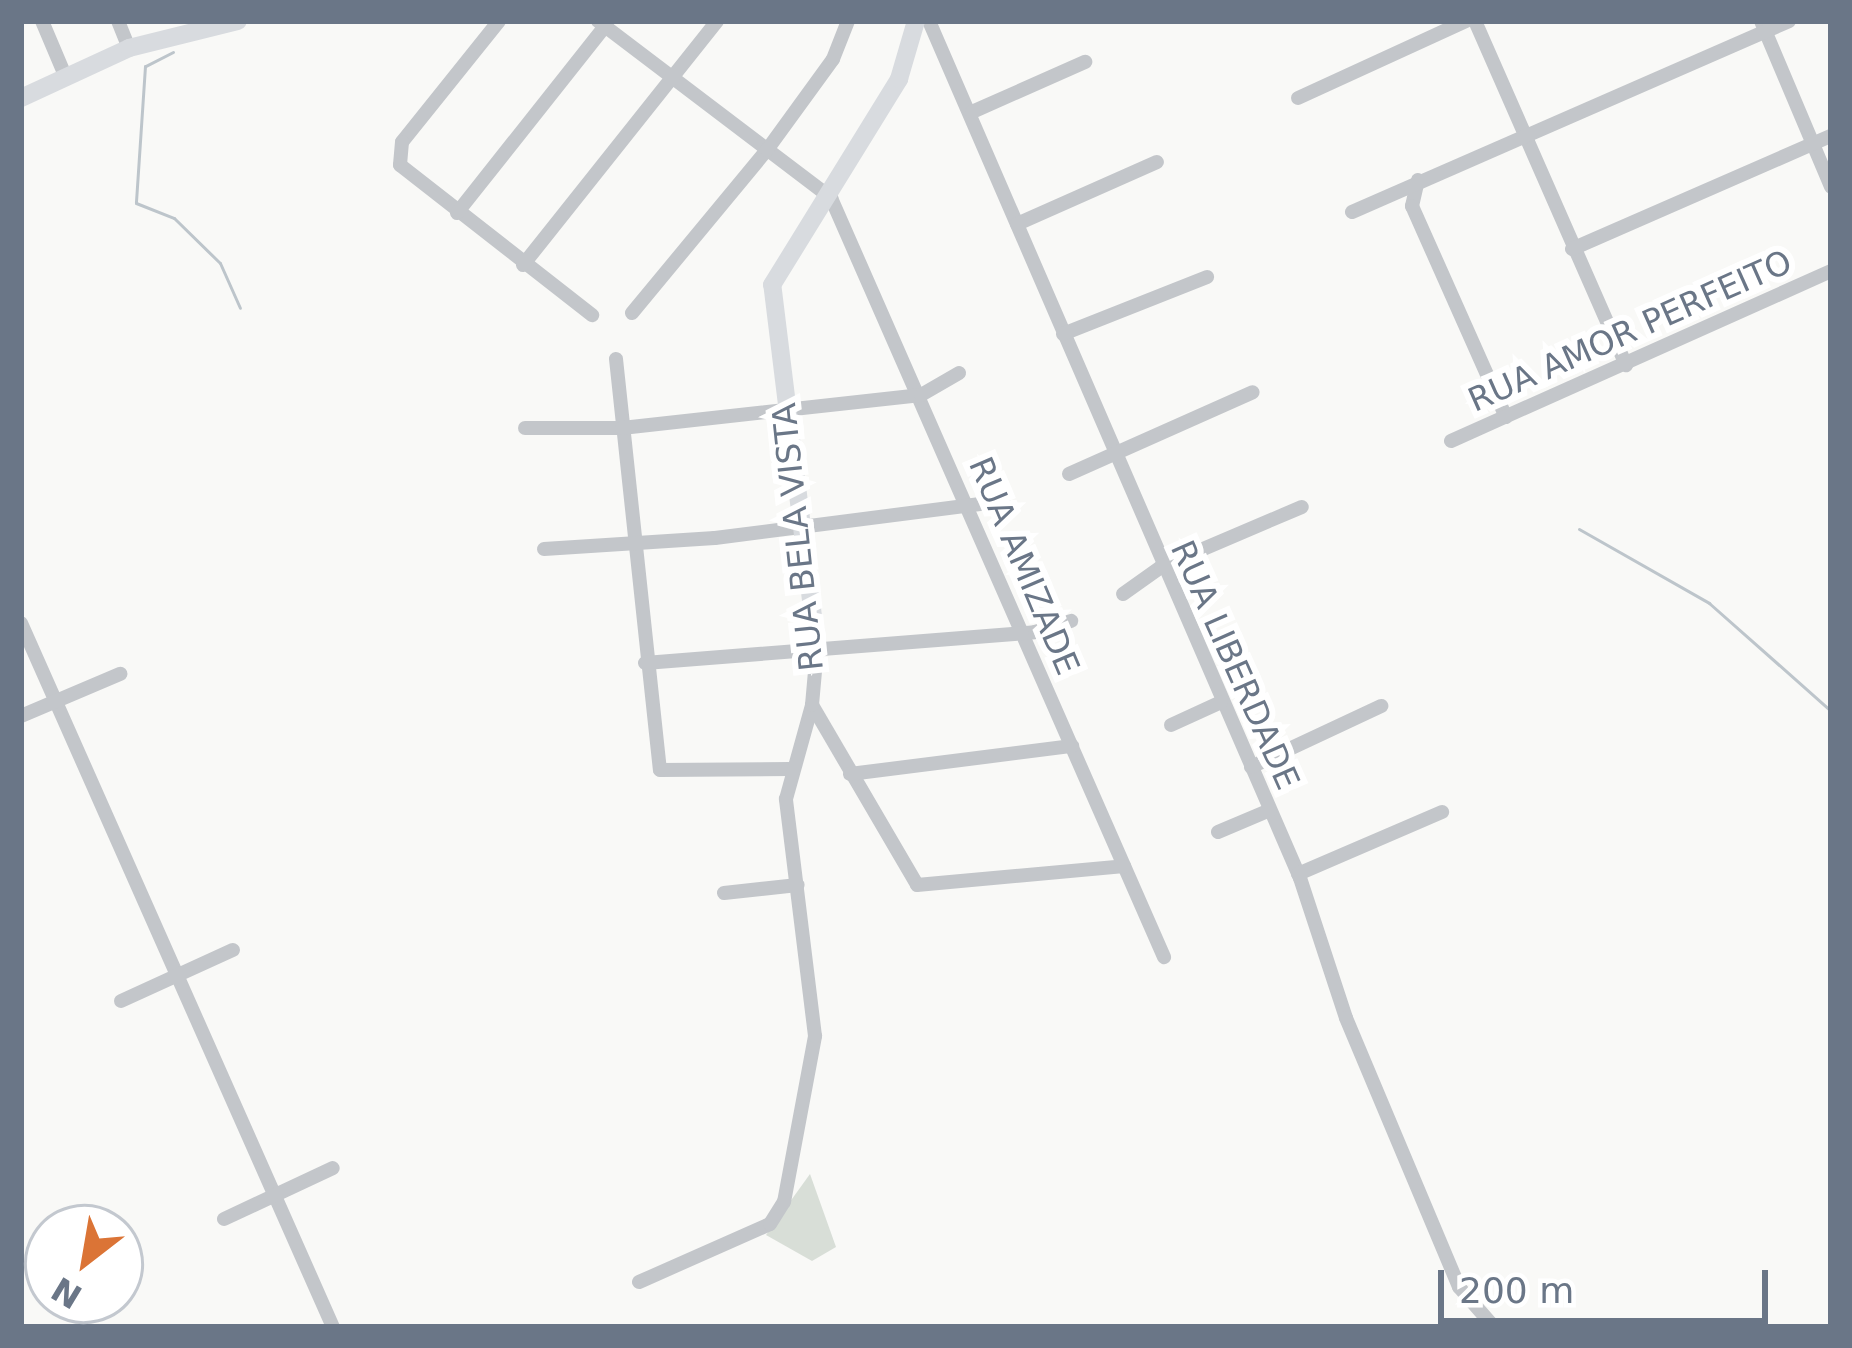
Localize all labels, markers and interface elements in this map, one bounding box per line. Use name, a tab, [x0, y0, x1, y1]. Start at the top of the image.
street label: RUA AMOR PERFEITO	[1462, 242, 1798, 420]
street label: RUA BELA VISTA	[764, 401, 832, 673]
street label: RUA AMIZADE	[960, 451, 1088, 681]
street label: RUA LIBERDADE	[1162, 534, 1308, 796]
north arrow	[24, 1204, 144, 1324]
scale bar	[1444, 1246, 1774, 1320]
text: N	[45, 1269, 89, 1317]
text: 200 m	[1459, 1270, 1574, 1311]

